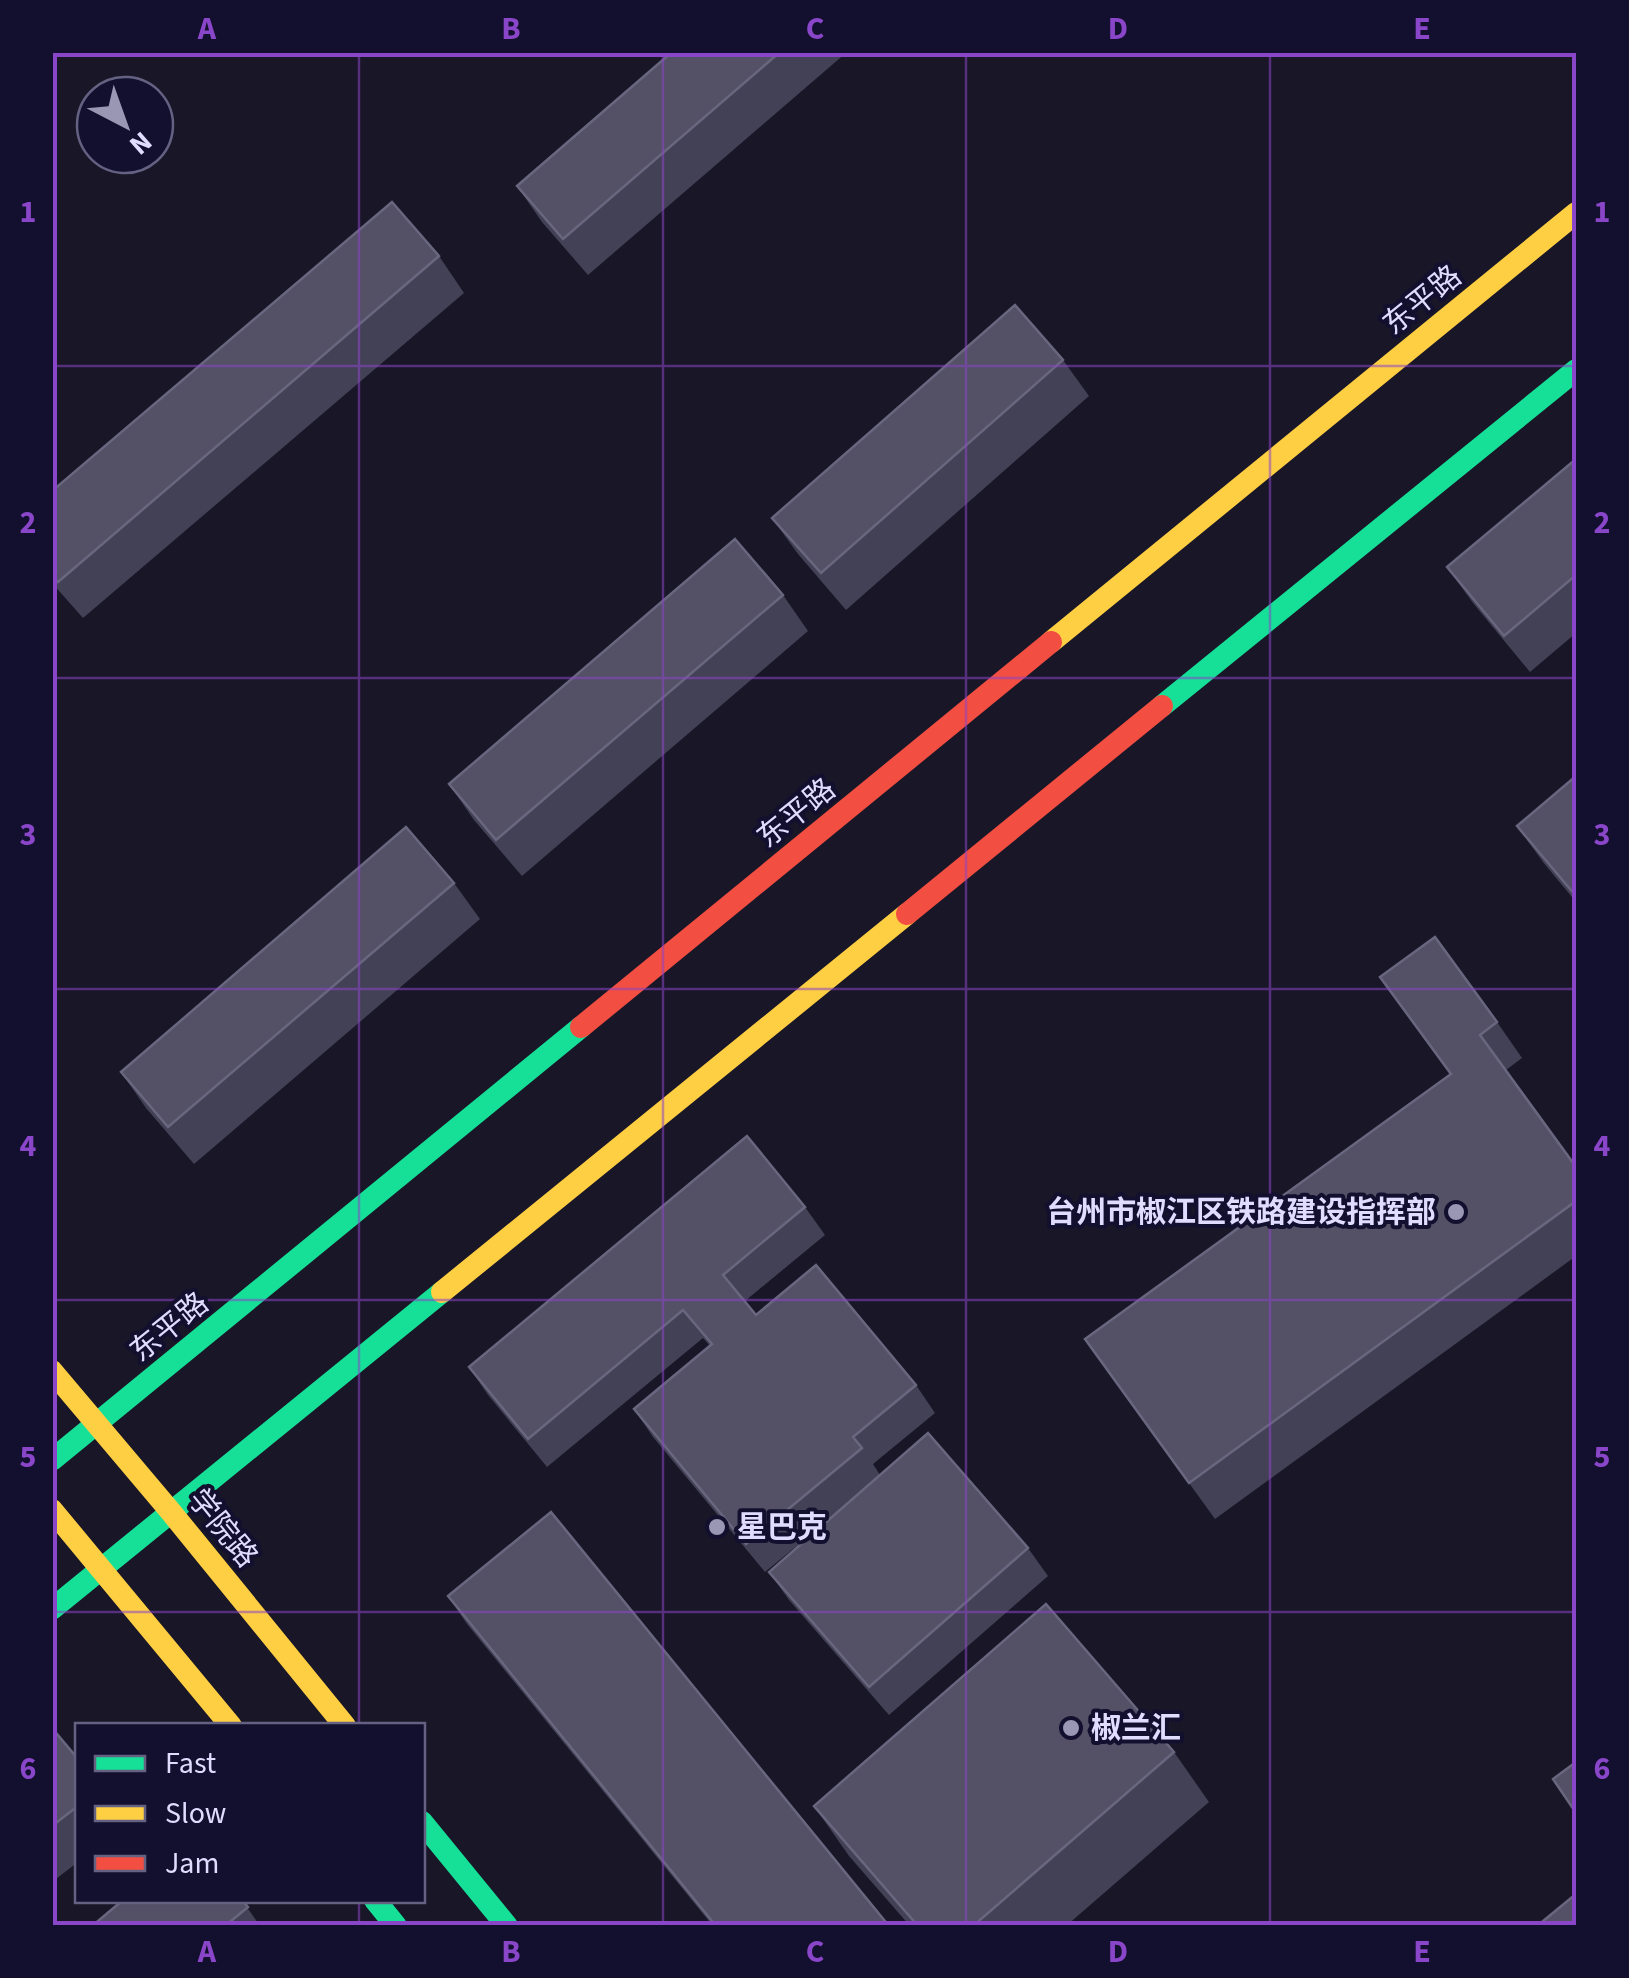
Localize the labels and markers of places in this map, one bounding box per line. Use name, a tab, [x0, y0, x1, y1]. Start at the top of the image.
place label: 台州市椒江区铁路建设指挥部	[1046, 1191, 1436, 1234]
marker: 台州市椒江区铁路建设指挥部	[1445, 1201, 1467, 1223]
place label: 星巴克	[737, 1506, 827, 1549]
marker: 星巴克	[706, 1516, 728, 1538]
place label: 椒兰汇	[1091, 1707, 1181, 1750]
marker: 椒兰汇	[1060, 1717, 1082, 1739]

